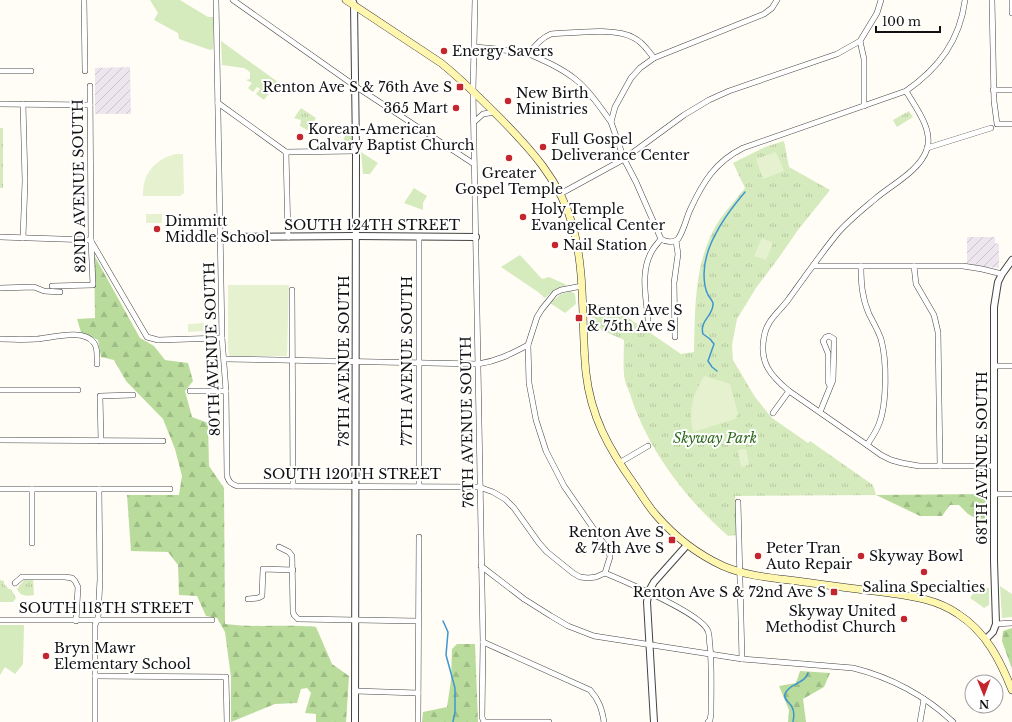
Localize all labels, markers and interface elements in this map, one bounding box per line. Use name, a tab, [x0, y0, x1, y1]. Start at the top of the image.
scale bar	[876, 8, 940, 34]
text: 100 m	[882, 14, 921, 29]
place label: Energy Savers	[452, 42, 553, 60]
marker: Energy Savers	[439, 46, 449, 56]
place label: Renton Ave S & 76th Ave S	[262, 78, 452, 96]
marker: Renton Ave S & 76th Ave S	[455, 82, 465, 92]
place label: New Birth Ministries	[516, 84, 589, 118]
marker: New Birth Ministries	[503, 96, 513, 106]
street label: 82ND AVENUE SOUTH	[68, 99, 90, 273]
place label: 365 Mart	[383, 99, 449, 117]
marker: 365 Mart	[451, 103, 461, 113]
place label: Korean-American Calvary Baptist Church	[308, 120, 475, 154]
place label: Full Gospel Deliverance Center	[551, 130, 690, 164]
marker: Korean-American Calvary Baptist Church	[295, 132, 305, 142]
marker: Full Gospel Deliverance Center	[538, 142, 548, 152]
marker: Greater Gospel Temple	[504, 153, 514, 163]
place label: Greater Gospel Temple	[455, 164, 563, 198]
place label: Holy Temple Evangelical Center	[531, 200, 665, 234]
place label: Dimmitt Middle School	[165, 212, 270, 246]
marker: Holy Temple Evangelical Center	[518, 212, 528, 222]
street label: SOUTH 124TH STREET	[284, 216, 460, 234]
marker: Dimmitt Middle School	[152, 224, 162, 234]
place label: Nail Station	[563, 236, 647, 254]
marker: Nail Station	[550, 240, 560, 250]
street label: 80TH AVENUE SOUTH	[200, 262, 224, 436]
street label: 78TH AVENUE SOUTH	[335, 275, 353, 447]
street label: 77TH AVENUE SOUTH	[398, 276, 416, 446]
place label: Renton Ave S & 75th Ave S	[587, 301, 682, 335]
marker: Renton Ave S & 75th Ave S	[574, 313, 584, 323]
street label: 76TH AVENUE SOUTH	[457, 336, 477, 508]
street label: 68TH AVENUE SOUTH	[973, 371, 991, 545]
park label: Skyway Park	[673, 429, 757, 447]
street label: SOUTH 120TH STREET	[263, 465, 441, 483]
place label: Renton Ave S & 74th Ave S	[569, 523, 664, 557]
marker: Renton Ave S & 74th Ave S	[667, 535, 677, 545]
place label: Peter Tran Auto Repair	[765, 539, 852, 573]
place label: Skyway Bowl	[869, 547, 964, 565]
marker: Peter Tran Auto Repair	[753, 551, 763, 561]
marker: Skyway Bowl	[856, 551, 866, 561]
marker: Salina Specialties	[919, 567, 929, 577]
place label: Salina Specialties	[863, 578, 985, 596]
place label: Renton Ave S & 72nd Ave S	[633, 583, 826, 601]
marker: Renton Ave S & 72nd Ave S	[829, 587, 839, 597]
street label: SOUTH 118TH STREET	[19, 599, 193, 617]
place label: Skyway United Methodist Church	[765, 602, 897, 636]
marker: Skyway United Methodist Church	[899, 614, 909, 624]
place label: Bryn Mawr Elementary School	[54, 639, 191, 673]
marker: Bryn Mawr Elementary School	[41, 651, 51, 661]
north arrow	[964, 674, 1004, 714]
text: N	[978, 697, 989, 711]

